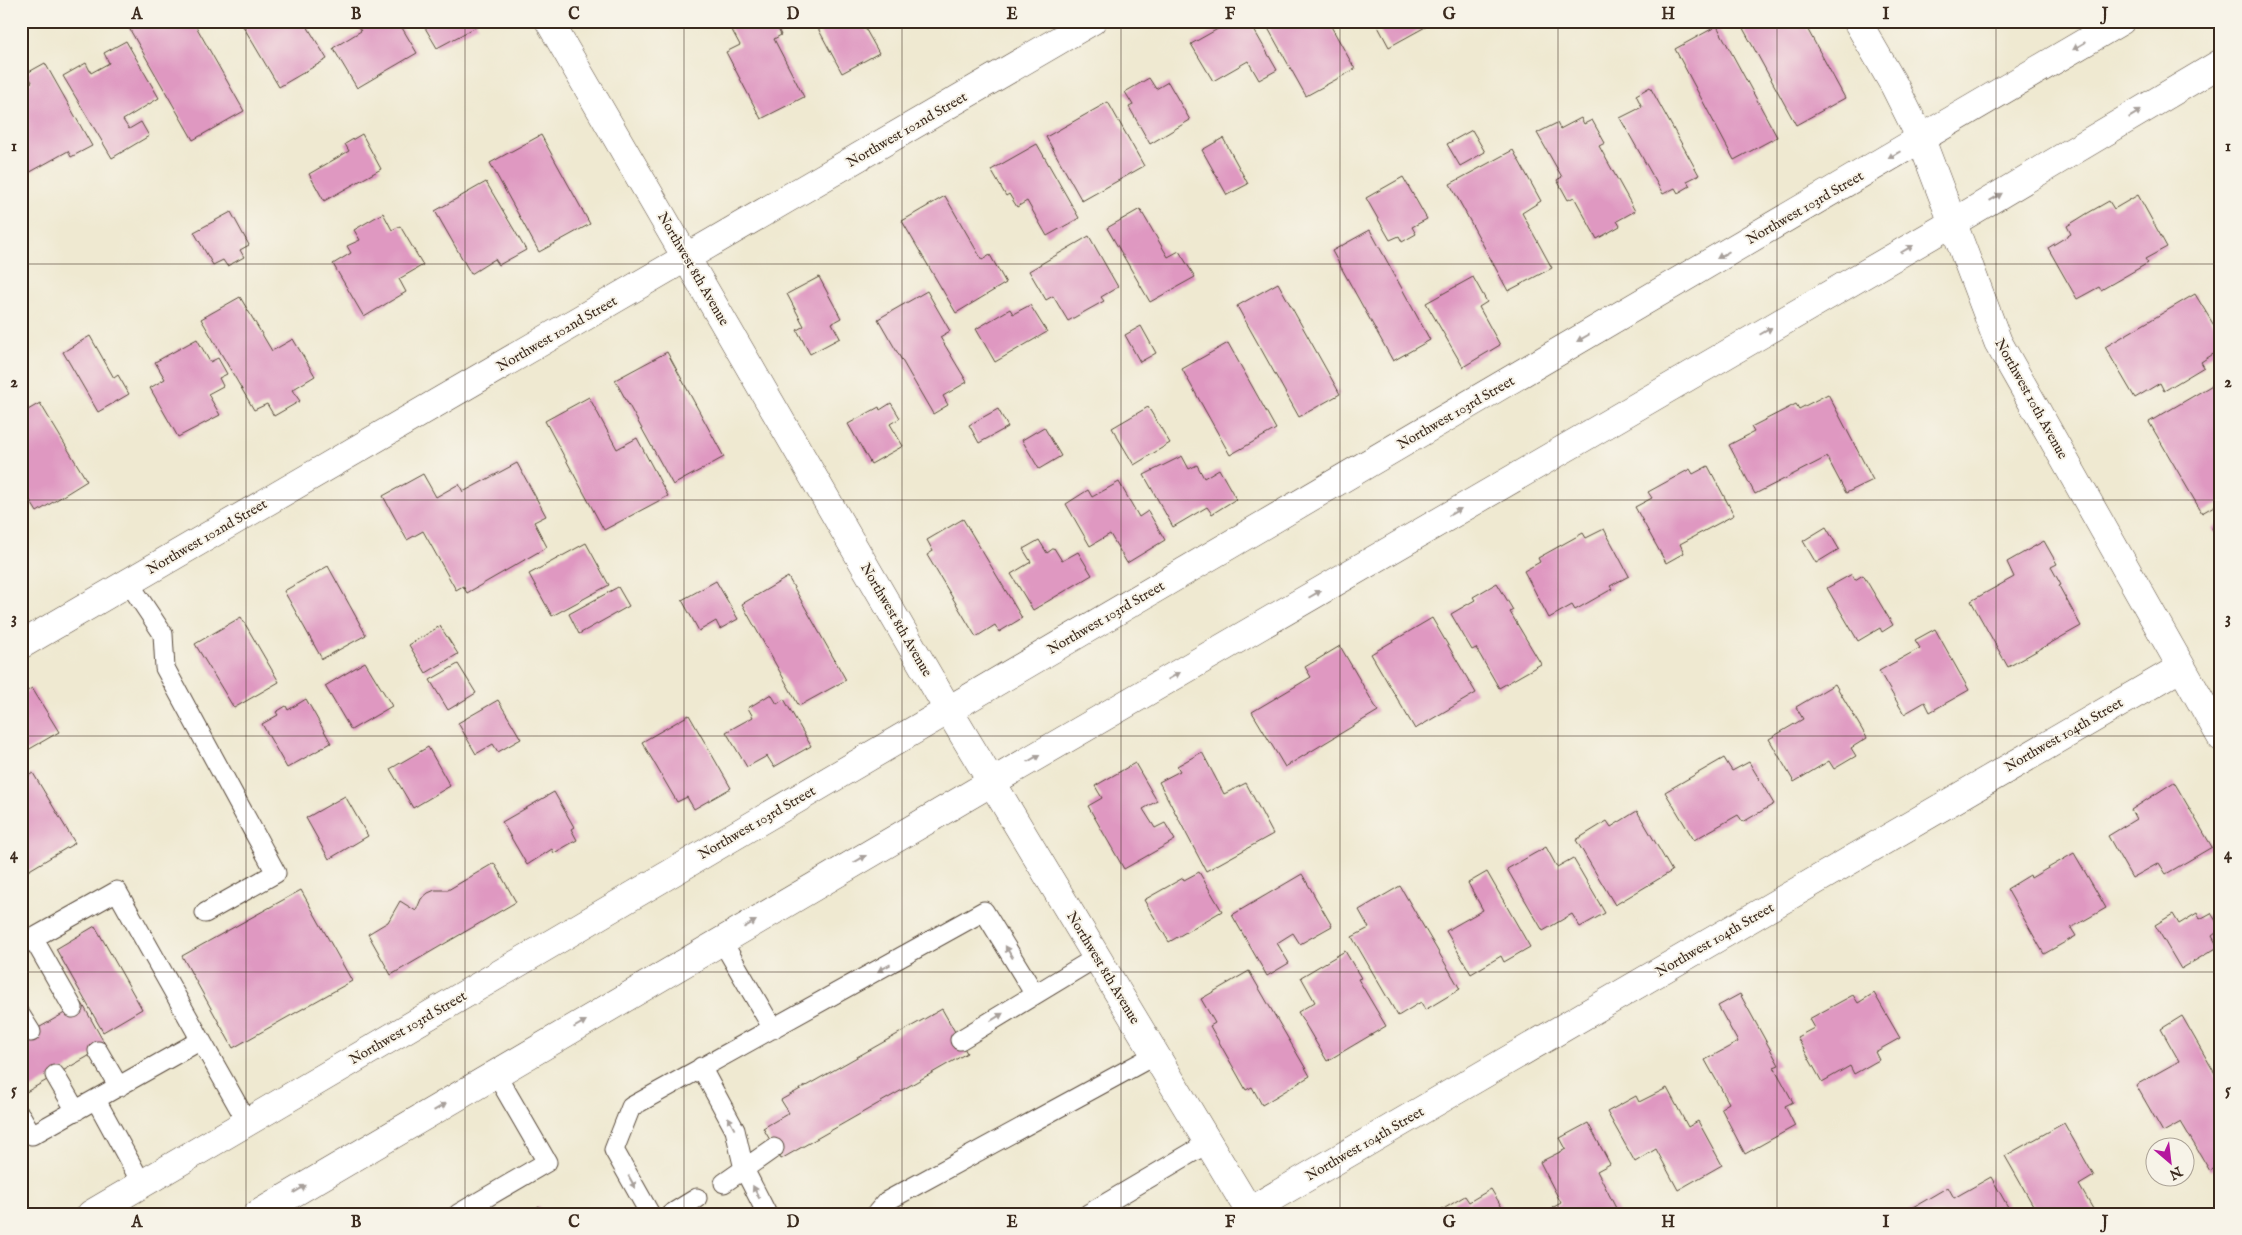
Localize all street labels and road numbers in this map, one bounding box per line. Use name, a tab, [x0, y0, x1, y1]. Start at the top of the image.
street label: Northwest 102nd Street	[844, 88, 971, 172]
street label: Northwest 103rd Street	[1743, 167, 1867, 249]
street label: Northwest 8th Avenue	[653, 209, 733, 330]
street label: Northwest 102nd Street	[494, 292, 621, 376]
street label: Northwest 10th Avenue	[1990, 336, 2072, 463]
street label: Northwest 103rd Street	[1394, 372, 1518, 454]
street label: Northwest 102nd Street	[144, 495, 271, 579]
street label: Northwest 8th Avenue	[856, 560, 936, 681]
street label: Northwest 103rd Street	[1044, 577, 1168, 659]
street label: Northwest 104th Street	[2002, 694, 2127, 776]
street label: Northwest 103rd Street	[695, 782, 819, 864]
street label: Northwest 104th Street	[1653, 899, 1778, 981]
street label: Northwest 8th Avenue	[1062, 908, 1144, 1028]
street label: Northwest 103rd Street	[346, 987, 470, 1069]
street label: Northwest 104th Street	[1303, 1103, 1428, 1185]

